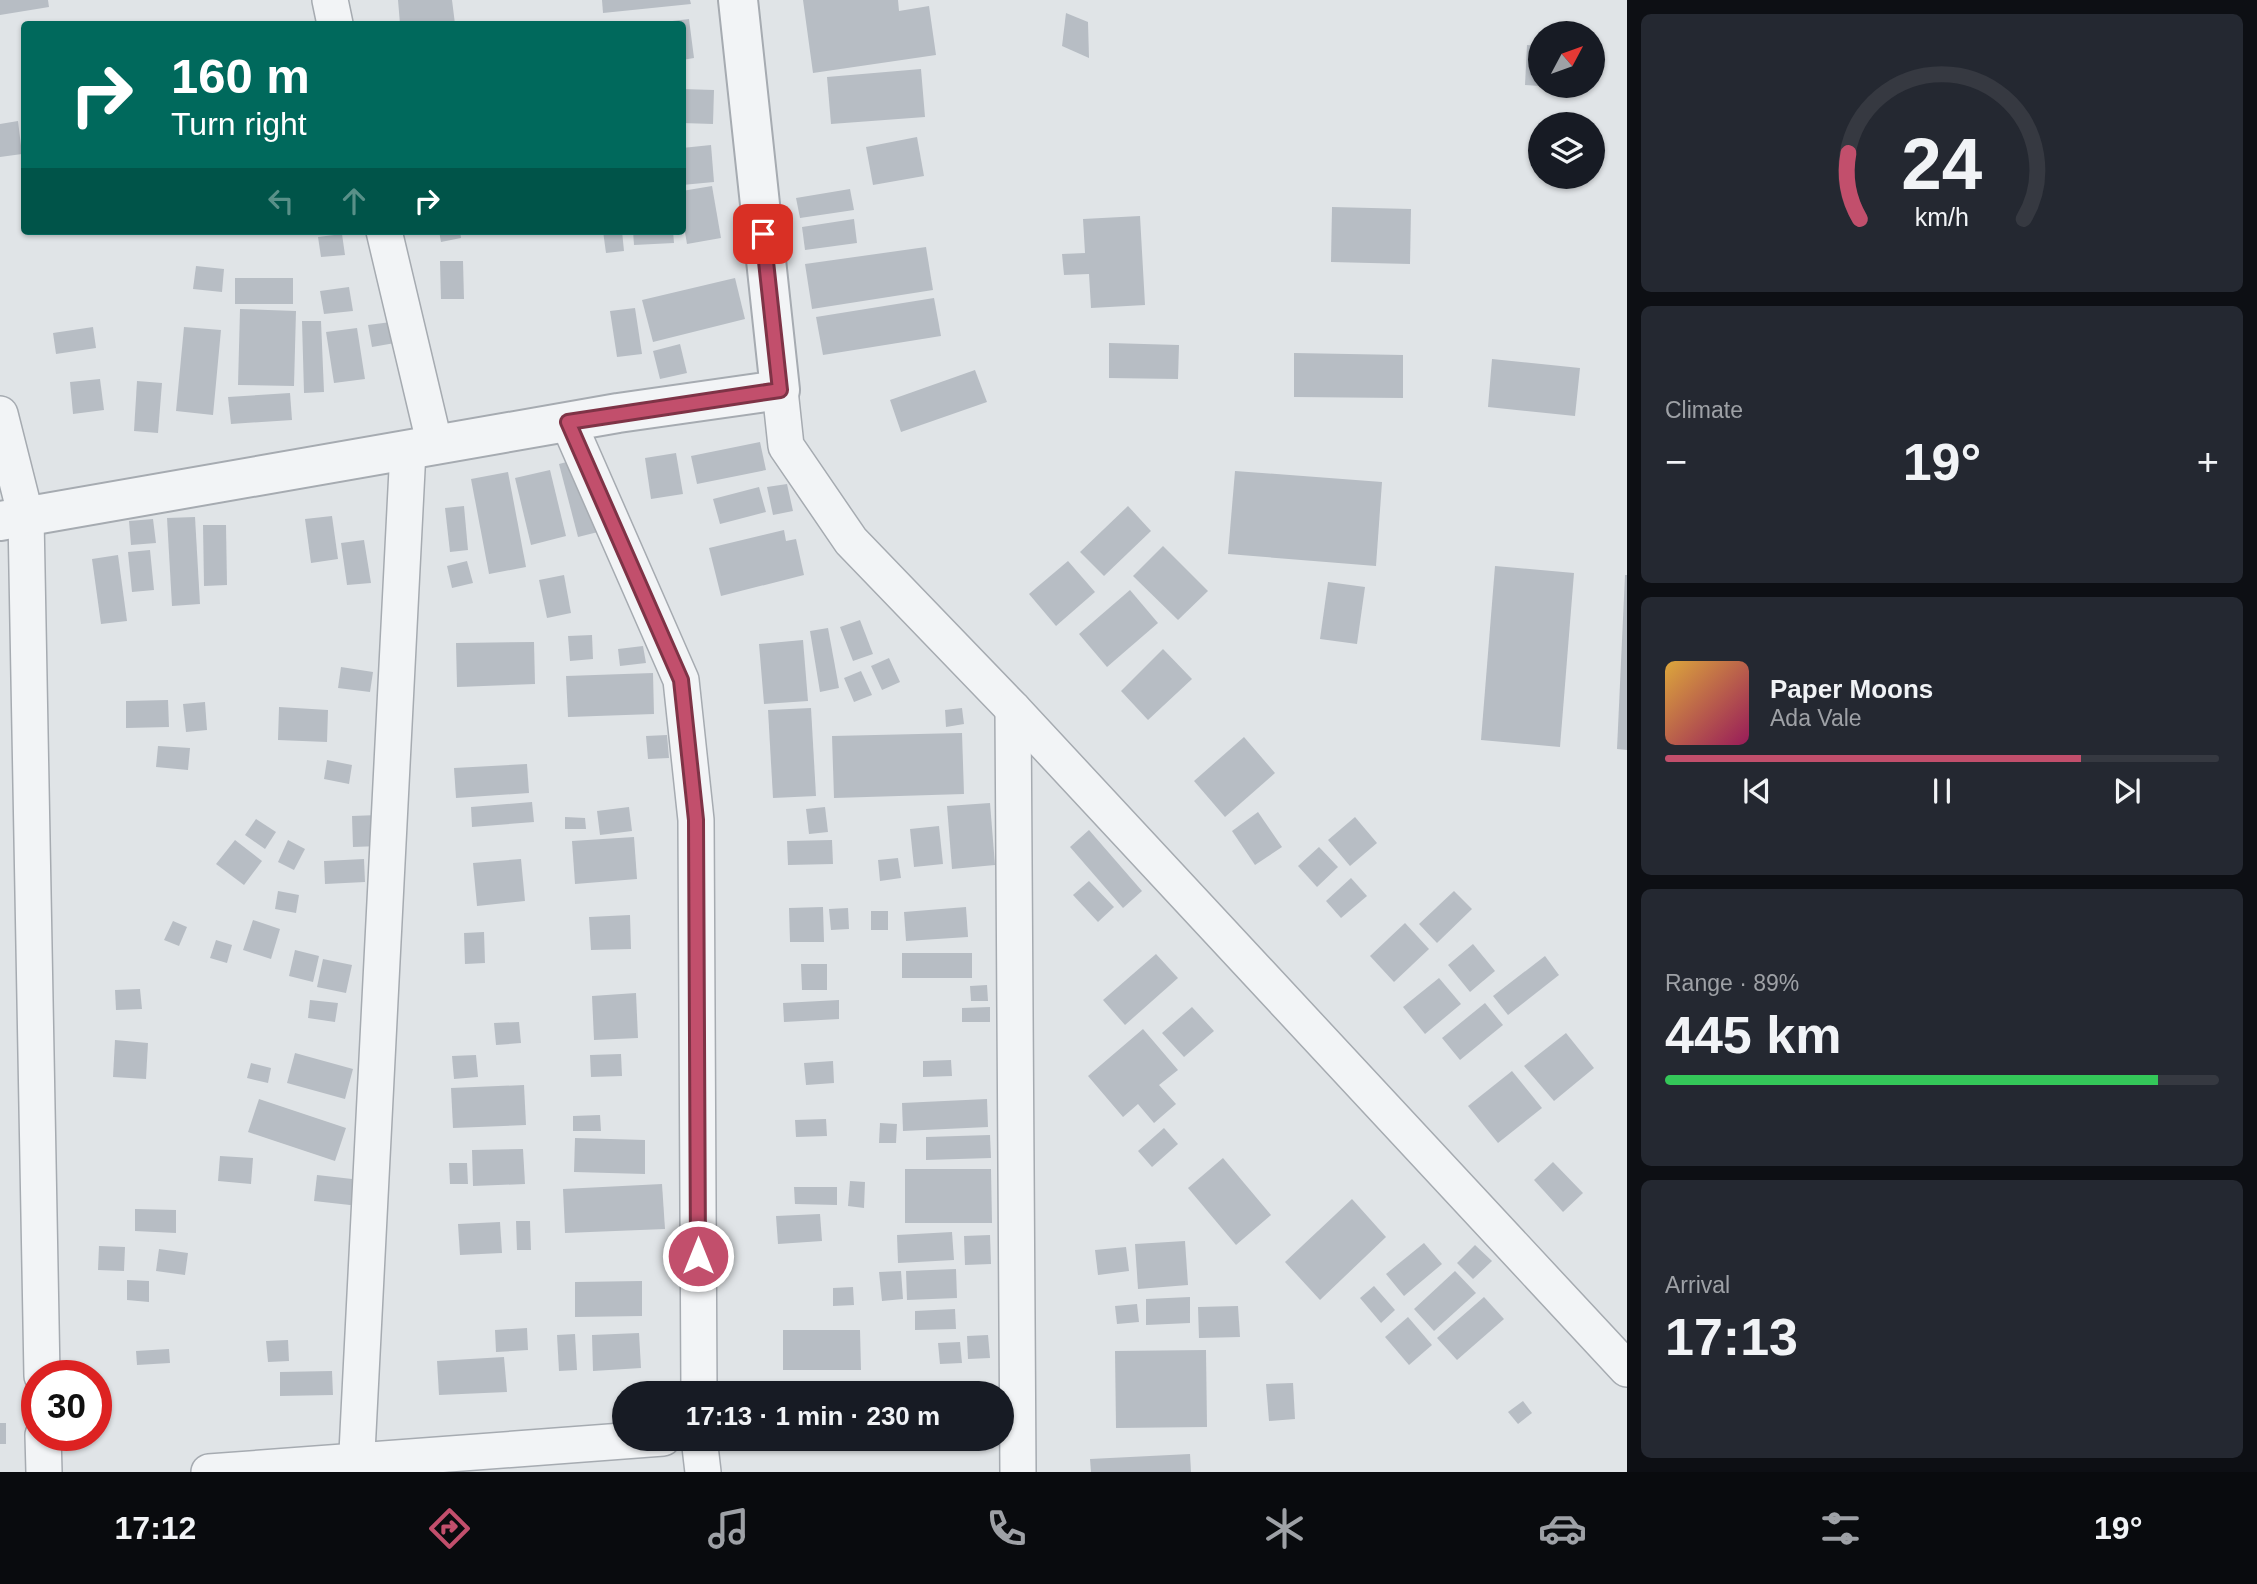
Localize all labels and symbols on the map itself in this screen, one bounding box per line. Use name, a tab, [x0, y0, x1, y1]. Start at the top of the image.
north arrow	[1528, 21, 1605, 98]
pin	[733, 204, 793, 264]
position arrow	[661, 1219, 735, 1293]
speed limit sign: 30	[21, 1360, 112, 1451]

